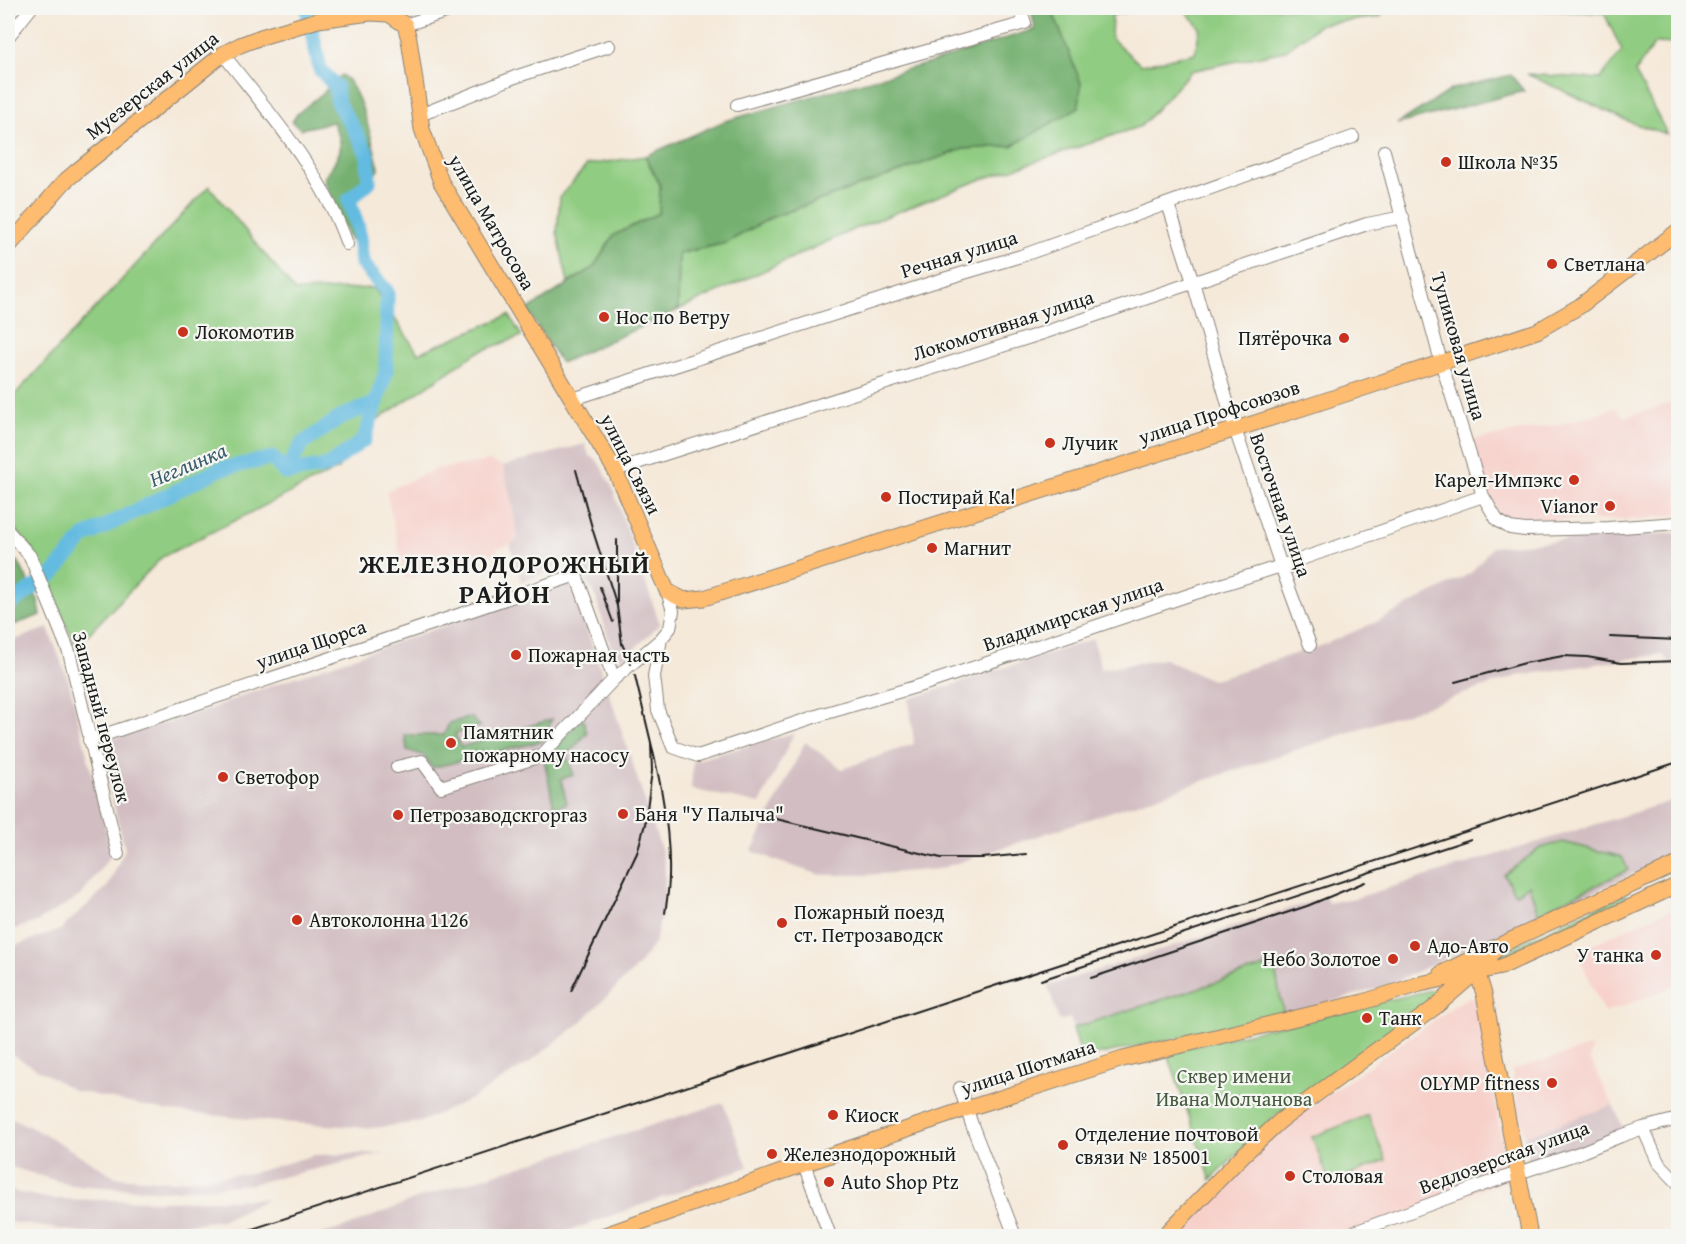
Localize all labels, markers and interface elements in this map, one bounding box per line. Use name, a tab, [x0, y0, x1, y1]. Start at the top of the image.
street label: Муезерская улица	[79, 23, 225, 146]
place label: Школа №35	[1458, 147, 1558, 176]
street label: улица Матросова	[441, 148, 543, 295]
marker: Школа №35	[1439, 155, 1453, 169]
street label: Речная улица	[897, 222, 1021, 285]
place label: Светлана	[1564, 249, 1646, 278]
marker: Светлана	[1545, 257, 1559, 271]
street label: Тупиковая улица	[1424, 268, 1495, 424]
street label: Локомотивная улица	[908, 281, 1098, 368]
place label: Нос по Ветру	[616, 302, 730, 331]
marker: Нос по Ветру	[597, 310, 611, 324]
place label: Локомотив	[195, 317, 294, 346]
place label: Пятёрочка	[1238, 323, 1332, 352]
marker: Локомотив	[176, 325, 190, 339]
marker: Пятёрочка	[1337, 331, 1351, 345]
street label: улица Профсоюзов	[1134, 372, 1303, 452]
street label: улица Связи	[593, 407, 669, 519]
place label: Лучик	[1062, 428, 1118, 457]
street label: Восточная улица	[1243, 429, 1320, 581]
water label: Неглинка	[144, 434, 232, 495]
marker: Лучик	[1043, 436, 1057, 450]
place label: Карел-Импэкс	[1434, 465, 1562, 494]
marker: Карел-Импэкс	[1567, 473, 1581, 487]
place label: Постирай Ка!	[898, 482, 1016, 511]
marker: Постирай Ка!	[879, 490, 893, 504]
place label: Vianor	[1540, 491, 1598, 520]
marker: Vianor	[1603, 499, 1617, 513]
place label: Магнит	[944, 533, 1011, 562]
marker: Магнит	[925, 541, 939, 555]
district label: ЖЕЛЕЗНОДОРОЖНЫЙ РАЙОН	[358, 544, 651, 613]
street label: Владимирская улица	[979, 569, 1167, 658]
street label: улица Щорса	[251, 611, 370, 676]
street label: Западный переулок	[66, 628, 139, 806]
place label: Пожарная часть	[528, 640, 670, 669]
marker: Пожарная часть	[509, 648, 523, 662]
place label: Памятник пожарному насосу	[463, 717, 629, 769]
marker: Памятник пожарному насосу	[444, 736, 458, 750]
place label: Светофор	[235, 762, 319, 791]
marker: Светофор	[216, 770, 230, 784]
place label: Баня "У Палыча"	[635, 799, 784, 828]
place label: Петрозаводскгоргаз	[410, 800, 587, 829]
marker: Баня "У Палыча"	[616, 807, 630, 821]
marker: Петрозаводскгоргаз	[391, 808, 405, 822]
place label: Пожарный поезд ст. Петрозаводск	[794, 897, 945, 949]
place label: Автоколонна 1126	[309, 905, 468, 934]
marker: Автоколонна 1126	[290, 913, 304, 927]
marker: Пожарный поезд ст. Петрозаводск	[775, 916, 789, 930]
place label: Адо-Авто	[1427, 931, 1509, 960]
marker: Адо-Авто	[1408, 939, 1422, 953]
place label: У танка	[1577, 940, 1644, 969]
place label: Небо Золотое	[1262, 944, 1381, 973]
marker: У танка	[1649, 948, 1663, 962]
marker: Небо Золотое	[1386, 952, 1400, 966]
place label: Танк	[1379, 1003, 1422, 1032]
marker: Танк	[1360, 1011, 1374, 1025]
street label: улица Шотмана	[956, 1031, 1099, 1102]
park label: Сквер имени Ивана Молчанова	[1156, 1061, 1313, 1113]
place label: OLYMP fitness	[1420, 1068, 1540, 1097]
marker: OLYMP fitness	[1545, 1076, 1559, 1090]
place label: Киоск	[845, 1100, 899, 1129]
marker: Киоск	[826, 1108, 840, 1122]
street label: Ведлозерская улица	[1415, 1112, 1593, 1201]
place label: Отделение почтовой связи № 185001	[1075, 1119, 1259, 1171]
marker: Отделение почтовой связи № 185001	[1056, 1138, 1070, 1152]
place label: Железнодорожный	[783, 1139, 956, 1168]
marker: Железнодорожный	[765, 1147, 779, 1161]
place label: Столовая	[1302, 1161, 1383, 1190]
place label: Auto Shop Ptz	[841, 1167, 959, 1196]
marker: Столовая	[1283, 1169, 1297, 1183]
marker: Auto Shop Ptz	[822, 1175, 836, 1189]

